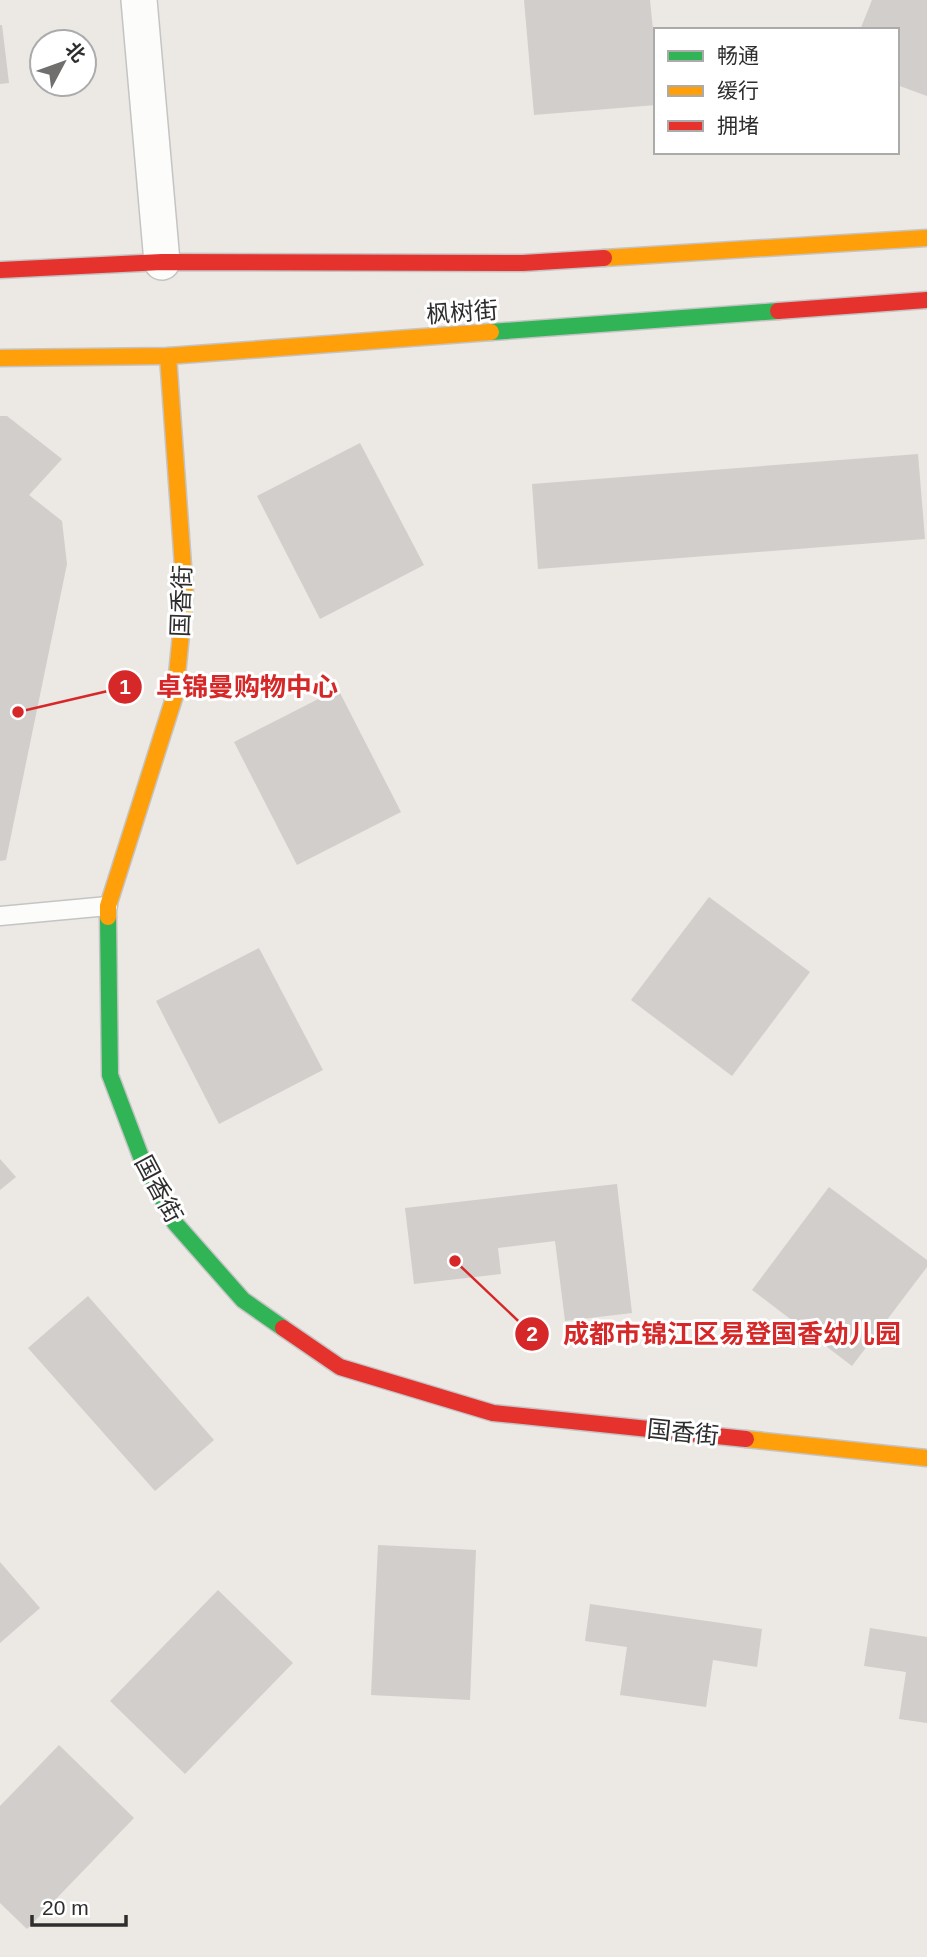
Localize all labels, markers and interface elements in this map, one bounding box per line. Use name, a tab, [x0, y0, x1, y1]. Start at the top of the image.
north arrow	[28, 28, 98, 98]
legend	[654, 28, 899, 154]
text: 北	[61, 38, 90, 66]
text: 畅通	[717, 44, 759, 67]
text: 缓行	[717, 79, 759, 102]
text: 拥堵	[717, 114, 759, 137]
street label: 枫树街	[425, 296, 499, 328]
street label: 国香街	[166, 565, 196, 637]
callout: 卓锦曼购物中心	[107, 664, 352, 711]
text: 卓锦曼购物中心	[156, 672, 338, 702]
text: 1	[119, 675, 131, 698]
street label: 国香街	[130, 1151, 188, 1227]
callout: 成都市锦江区易登国香幼儿园	[514, 1310, 915, 1357]
text: 成都市锦江区易登国香幼儿园	[563, 1319, 901, 1349]
text: 2	[526, 1322, 538, 1345]
street label: 国香街	[646, 1415, 720, 1449]
scale bar	[32, 1884, 126, 1928]
text: 20 m	[42, 1896, 89, 1919]

